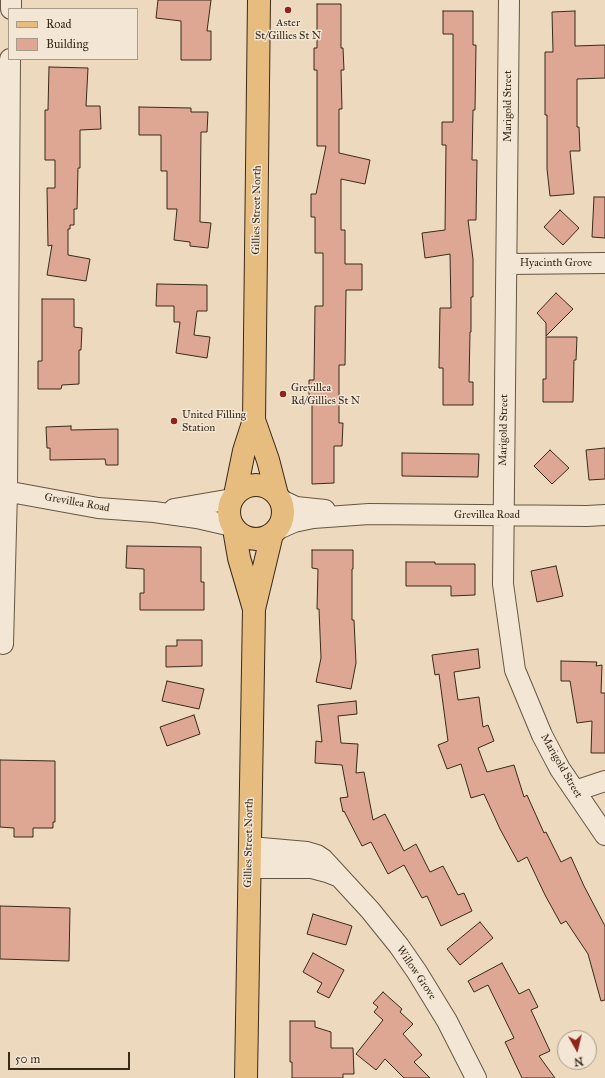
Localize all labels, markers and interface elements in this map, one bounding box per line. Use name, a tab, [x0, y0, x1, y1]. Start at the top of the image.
marker: Aster St/Gillies St N	[283, 5, 293, 15]
legend	[8, 8, 138, 60]
place label: Aster St/Gillies St N	[255, 16, 321, 42]
text: Road	[46, 17, 72, 31]
text: Building	[46, 37, 88, 51]
street label: Marigold Street	[501, 70, 515, 142]
street label: Gillies Street North	[250, 165, 264, 255]
street label: Hyacinth Grove	[520, 256, 592, 270]
place label: Grevillea Rd/Gillies St N	[291, 381, 360, 407]
marker: Grevillea Rd/Gillies St N	[278, 389, 288, 399]
street label: Marigold Street	[497, 394, 511, 466]
place label: United Filling Station	[182, 408, 246, 434]
marker: United Filling Station	[169, 416, 179, 426]
street label: Grevillea Road	[43, 491, 111, 515]
street label: Grevillea Road	[454, 508, 520, 522]
street label: Marigold Street	[537, 732, 585, 800]
street label: Gillies Street North	[242, 798, 256, 888]
street label: Willow Grove	[393, 944, 439, 1002]
north arrow	[557, 1030, 597, 1070]
scale bar	[10, 1044, 132, 1070]
text: 50 m	[15, 1052, 40, 1066]
text: N	[573, 1054, 584, 1068]

